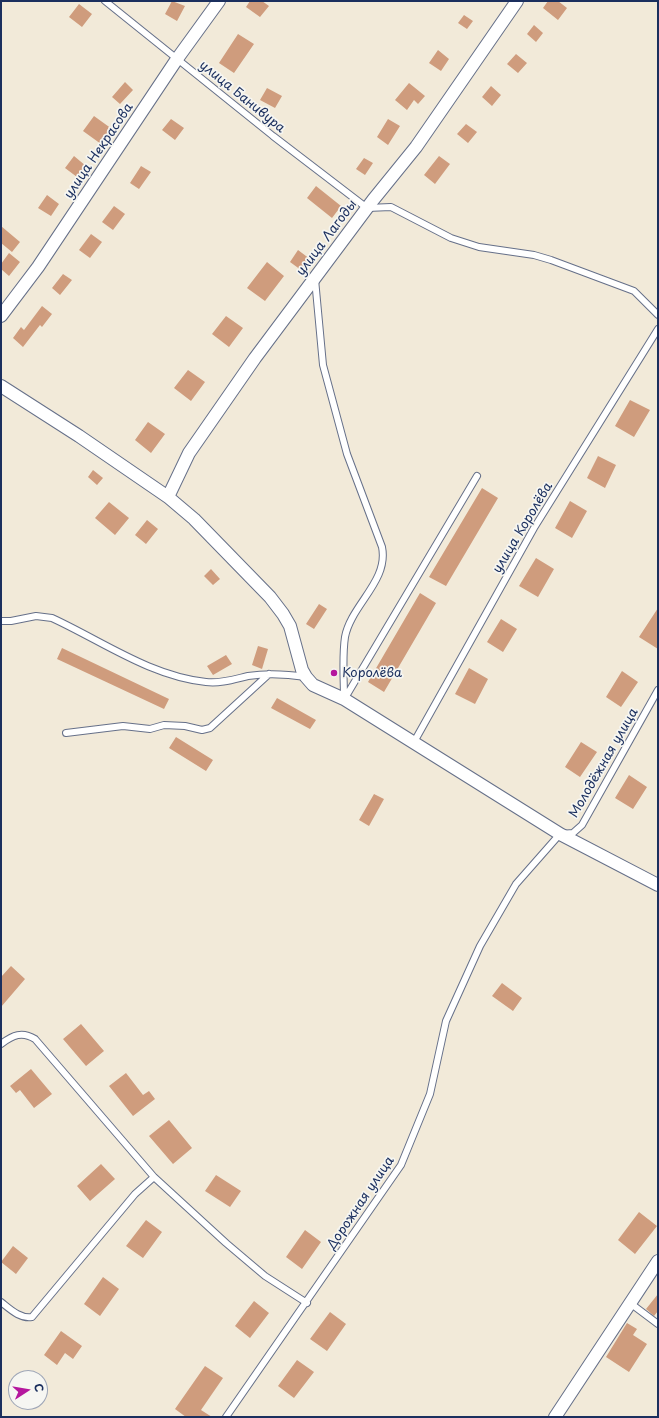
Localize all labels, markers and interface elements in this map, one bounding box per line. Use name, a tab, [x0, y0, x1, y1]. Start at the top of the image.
street label: улица Банивура	[196, 58, 288, 136]
street label: улица Некрасова	[61, 100, 137, 202]
street label: улица Лагоды	[293, 197, 361, 279]
street label: улица Королёва	[490, 480, 556, 576]
place label: Королёва	[342, 665, 402, 681]
marker: Королёва	[329, 668, 339, 678]
street label: Молодёжная улица	[566, 705, 642, 821]
street label: Дорожная улица	[324, 1154, 398, 1252]
north arrow	[8, 1370, 48, 1410]
text: С	[30, 1382, 48, 1393]

